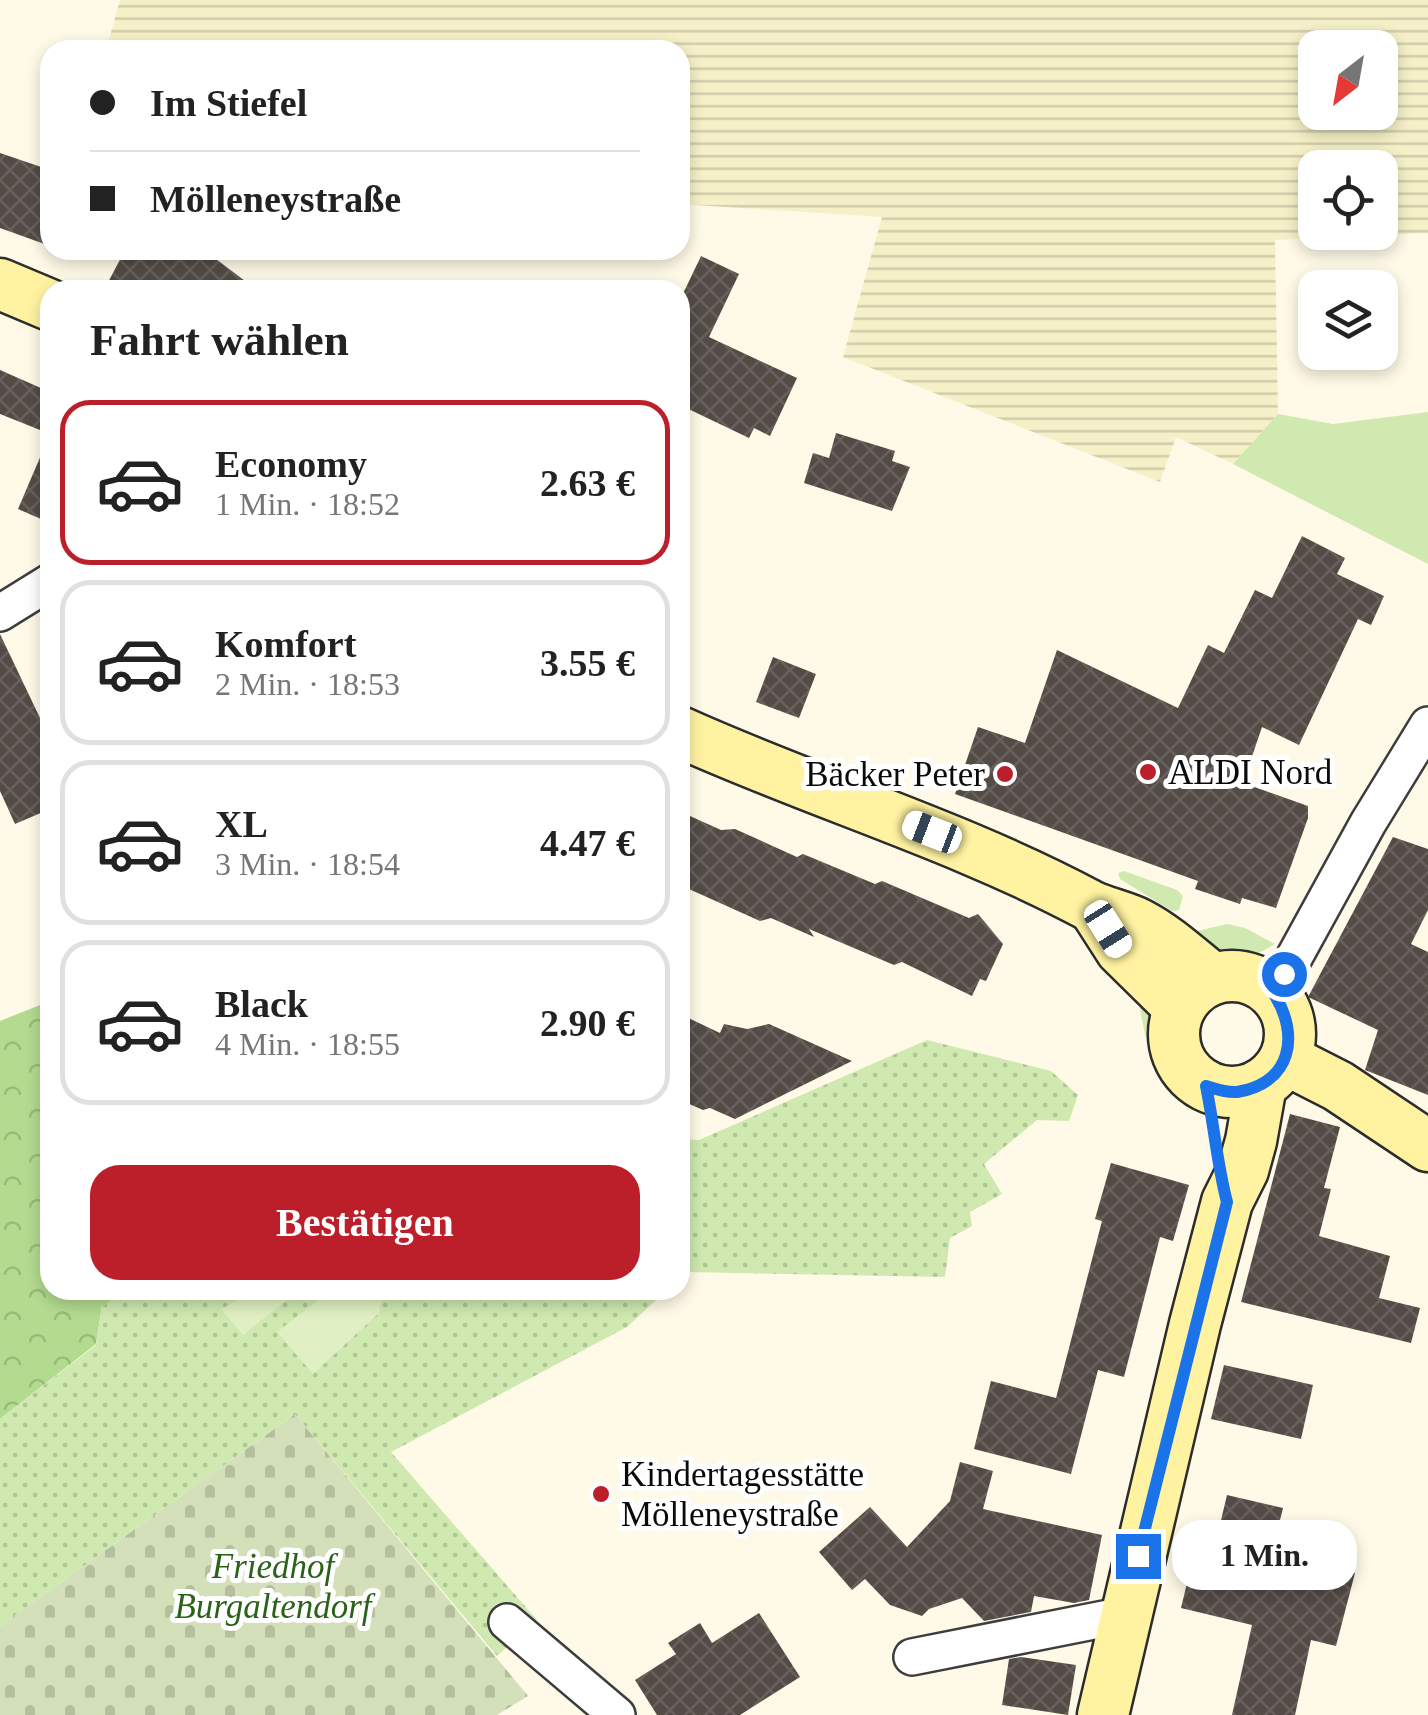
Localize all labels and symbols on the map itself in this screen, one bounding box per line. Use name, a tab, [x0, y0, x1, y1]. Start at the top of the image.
north arrow	[1298, 30, 1398, 130]
place label: ALDI Nord	[1168, 753, 1333, 792]
place label: Bäcker Peter	[805, 755, 985, 794]
marker: ALDI Nord	[1137, 761, 1159, 783]
marker: Bäcker Peter	[994, 763, 1016, 785]
car	[899, 807, 965, 857]
car	[1079, 896, 1137, 962]
route start	[1262, 952, 1307, 997]
place label: Kindertagesstätte Mölleneystraße	[621, 1455, 864, 1534]
marker: Kindertagesstätte Mölleneystraße	[590, 1483, 612, 1505]
callout: 1 Min.	[1173, 1521, 1358, 1591]
route end	[1116, 1534, 1161, 1579]
park label: Friedhof Burgaltendorf	[174, 1547, 376, 1626]

